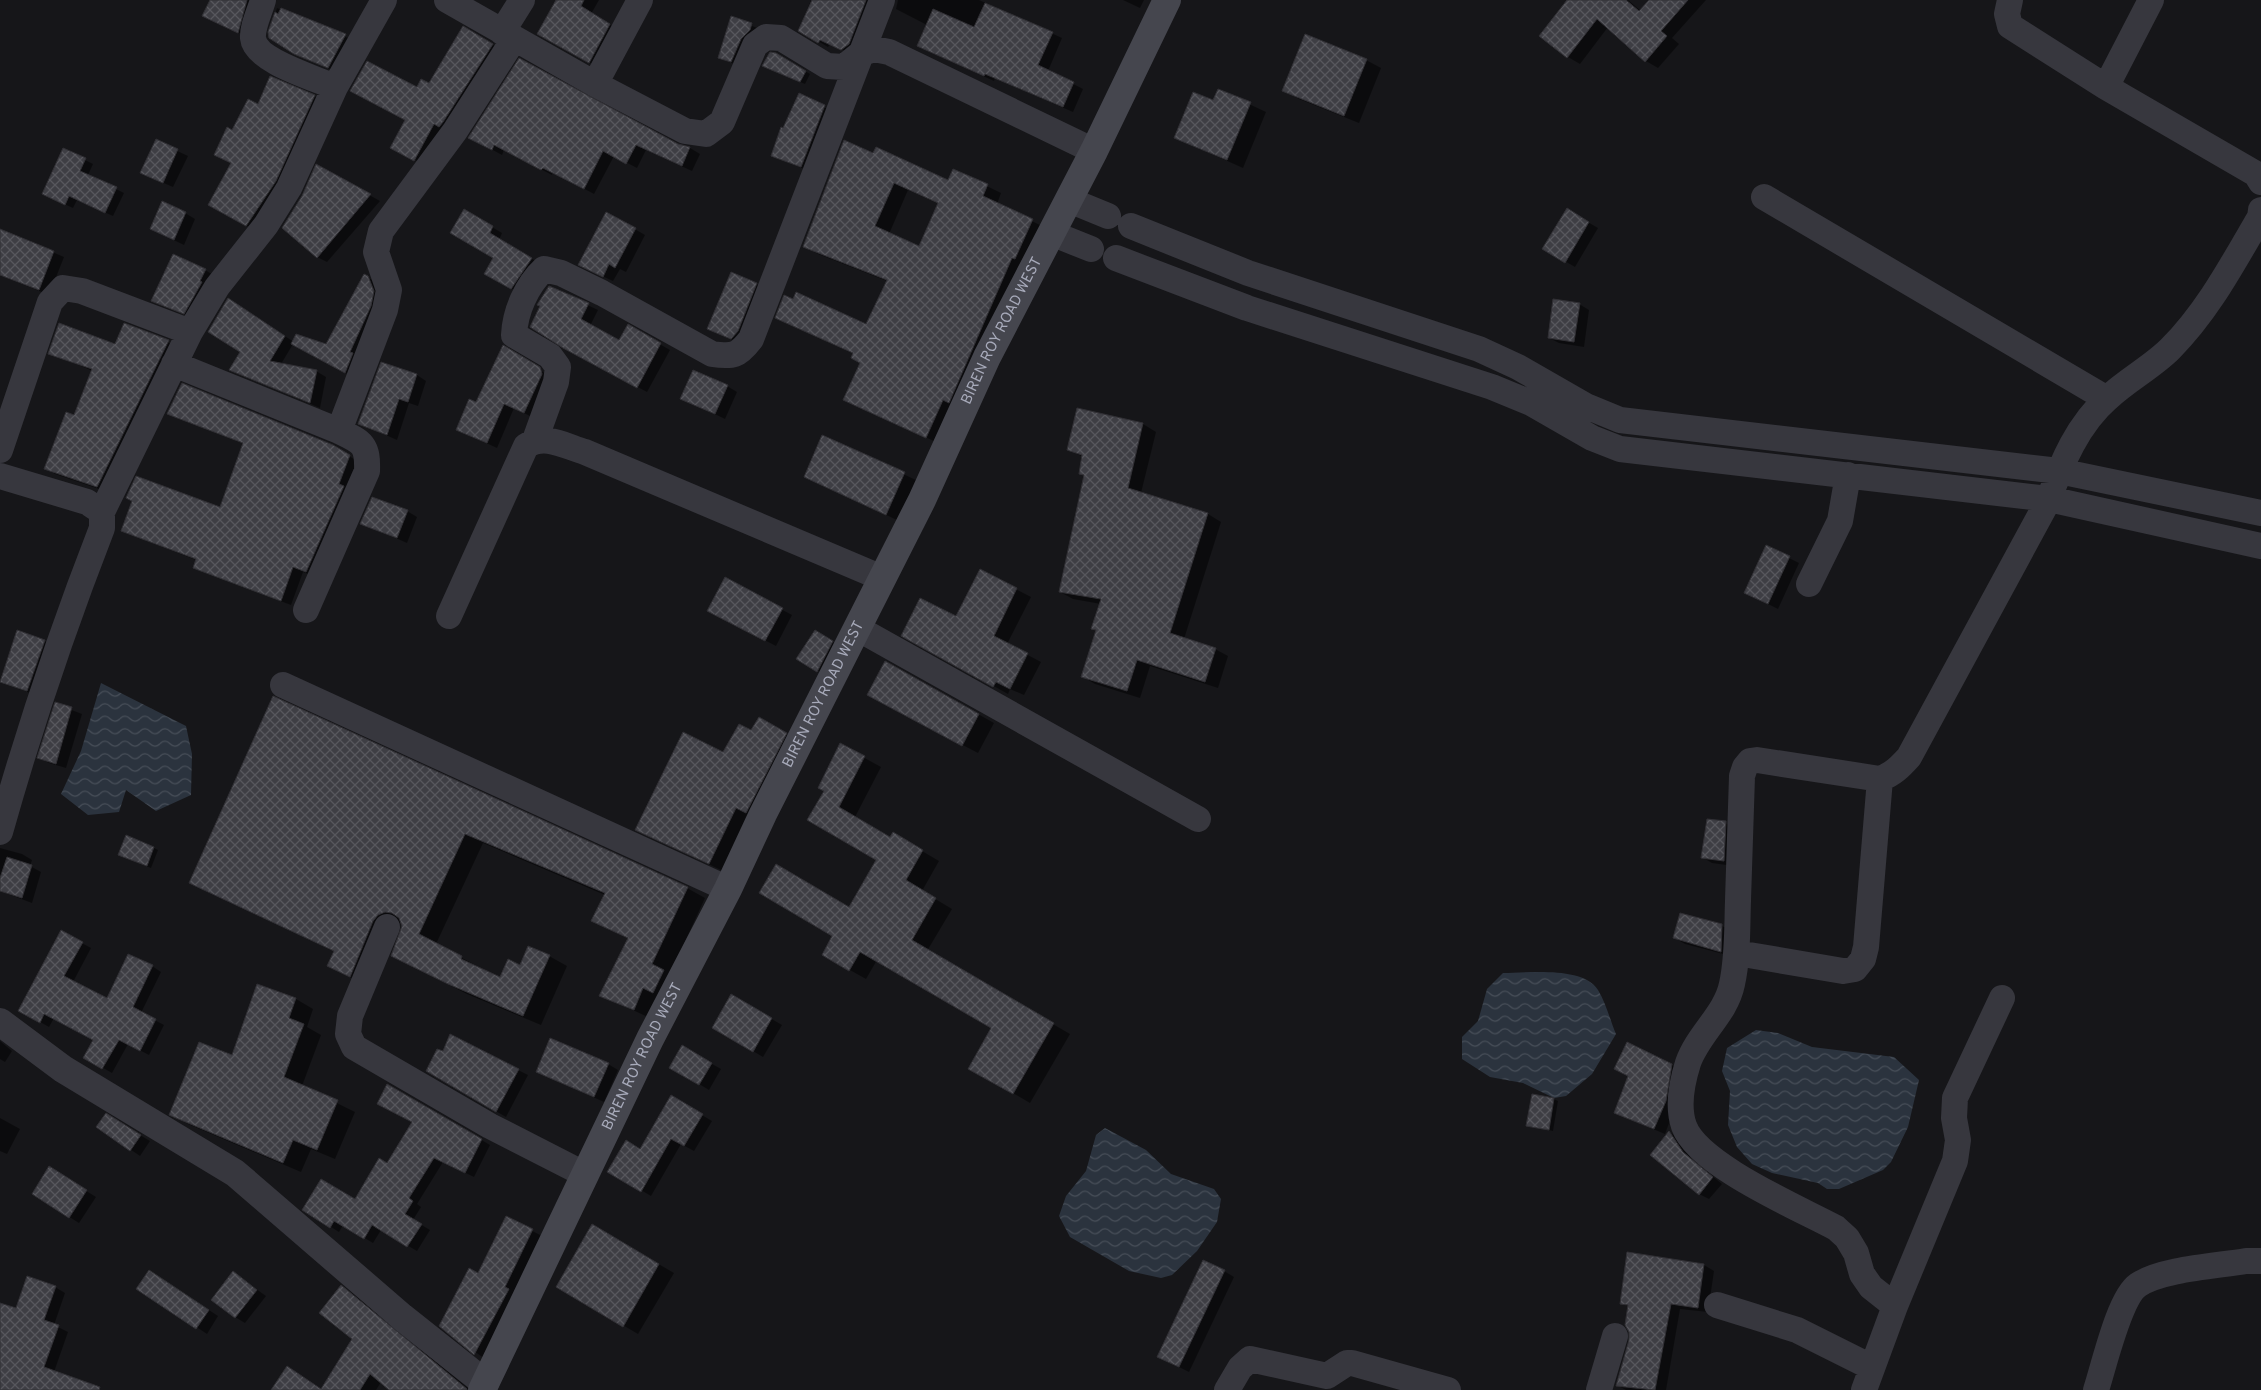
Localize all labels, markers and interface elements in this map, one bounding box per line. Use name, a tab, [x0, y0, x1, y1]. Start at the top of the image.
street label: BIREN ROY ROAD WEST	[957, 254, 1047, 407]
street label: BIREN ROY ROAD WEST	[778, 618, 869, 771]
street label: BIREN ROY ROAD WEST	[598, 980, 687, 1133]

